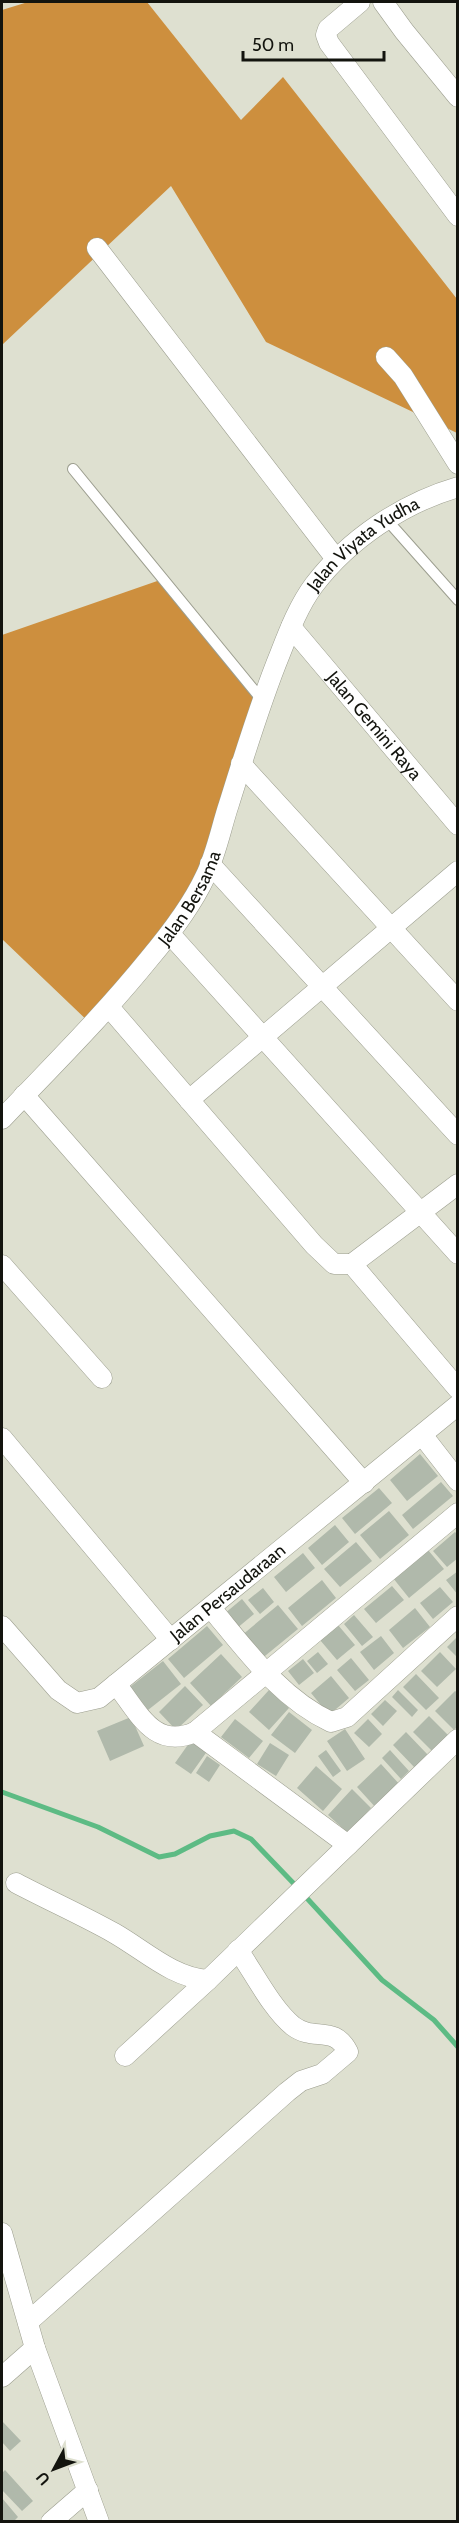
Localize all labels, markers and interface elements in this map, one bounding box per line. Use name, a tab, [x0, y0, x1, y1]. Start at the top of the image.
scale bar	[243, 24, 384, 62]
text: 50 m	[252, 34, 294, 56]
street label: Jalan Viyata Yudha	[302, 492, 423, 596]
street label: Jalan Gemini Raya	[321, 666, 427, 785]
street label: Jalan Bersama	[153, 848, 226, 951]
street label: Jalan Persaudaraan	[165, 1539, 290, 1647]
north arrow	[24, 2439, 84, 2499]
text: U	[32, 2468, 54, 2489]

